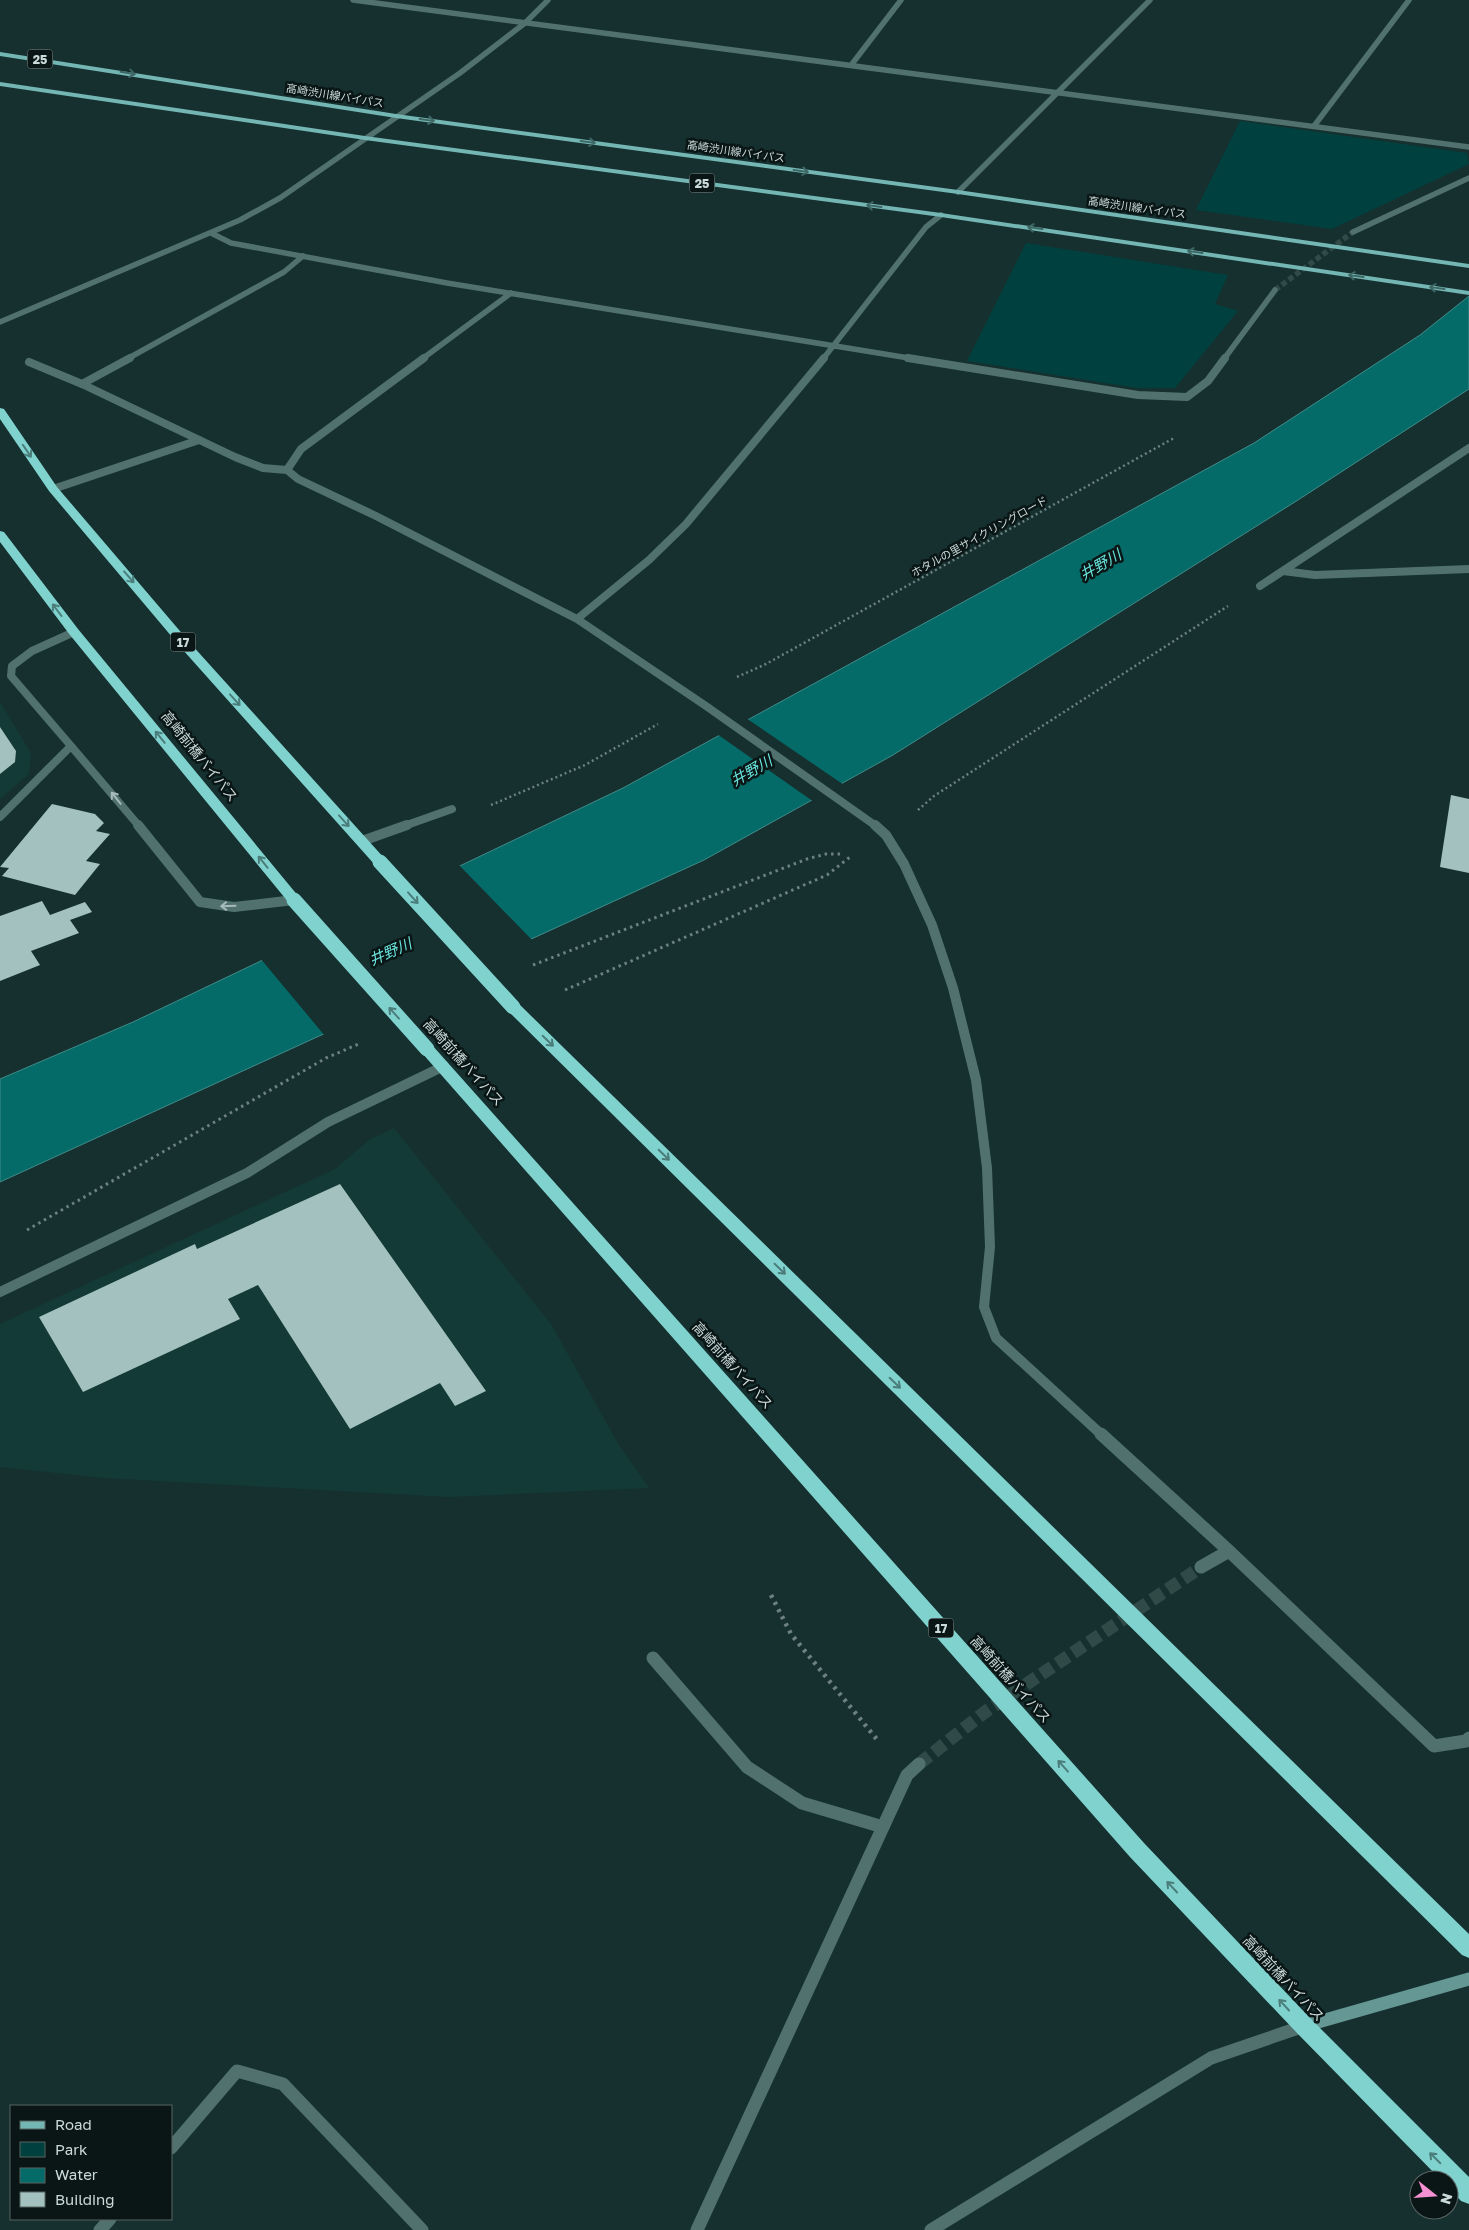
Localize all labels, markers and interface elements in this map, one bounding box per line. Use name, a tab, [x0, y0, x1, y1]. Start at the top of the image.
road number: 25	[28, 50, 52, 68]
one-way arrow	[120, 68, 136, 78]
street label: 高崎渋川線バイパス	[285, 81, 385, 109]
one-way arrow	[418, 116, 434, 126]
one-way arrow	[580, 137, 596, 147]
street label: 高崎渋川線バイパス	[686, 138, 786, 164]
one-way arrow	[793, 166, 809, 176]
road number: 25	[690, 174, 714, 192]
street label: 高崎渋川線バイパス	[1087, 194, 1187, 220]
one-way arrow	[866, 200, 882, 210]
one-way arrow	[1027, 223, 1043, 233]
one-way arrow	[1188, 247, 1204, 257]
one-way arrow	[1348, 271, 1364, 281]
one-way arrow	[1429, 283, 1445, 293]
one-way arrow	[22, 444, 32, 458]
street label: ホタルの里サイクリングロード	[909, 493, 1049, 579]
water label: 井野川	[1076, 544, 1126, 583]
one-way arrow	[124, 571, 135, 584]
one-way arrow	[52, 603, 62, 617]
road number: 17	[170, 632, 196, 652]
one-way arrow	[230, 694, 241, 707]
street label: 高崎前橋バイパス	[158, 707, 242, 805]
one-way arrow	[154, 730, 165, 743]
water label: 井野川	[727, 750, 777, 789]
one-way arrow	[111, 791, 122, 804]
one-way arrow	[338, 815, 350, 828]
one-way arrow	[258, 856, 269, 869]
one-way arrow	[407, 891, 419, 904]
one-way arrow	[220, 902, 236, 911]
water label: 井野川	[366, 933, 416, 968]
one-way arrow	[389, 1006, 400, 1019]
street label: 高崎前橋バイパス	[420, 1015, 508, 1109]
one-way arrow	[541, 1035, 554, 1047]
one-way arrow	[657, 1149, 670, 1161]
one-way arrow	[773, 1263, 786, 1275]
street label: 高崎前橋バイパス	[689, 1318, 777, 1412]
one-way arrow	[889, 1377, 902, 1389]
road number: 17	[928, 1619, 954, 1638]
street label: 高崎前橋バイパス	[967, 1632, 1055, 1726]
one-way arrow	[1058, 1760, 1069, 1773]
one-way arrow	[1166, 1881, 1178, 1893]
street label: 高崎前橋バイパス	[1240, 1931, 1328, 2025]
one-way arrow	[1278, 1999, 1290, 2011]
legend	[10, 2105, 172, 2220]
text: Road	[55, 2115, 92, 2133]
text: Park	[55, 2140, 88, 2158]
one-way arrow	[1429, 2152, 1441, 2165]
text: Water	[55, 2165, 98, 2183]
north arrow	[1409, 2170, 1459, 2220]
text: Building	[55, 2190, 115, 2208]
text: N	[1437, 2191, 1457, 2207]

